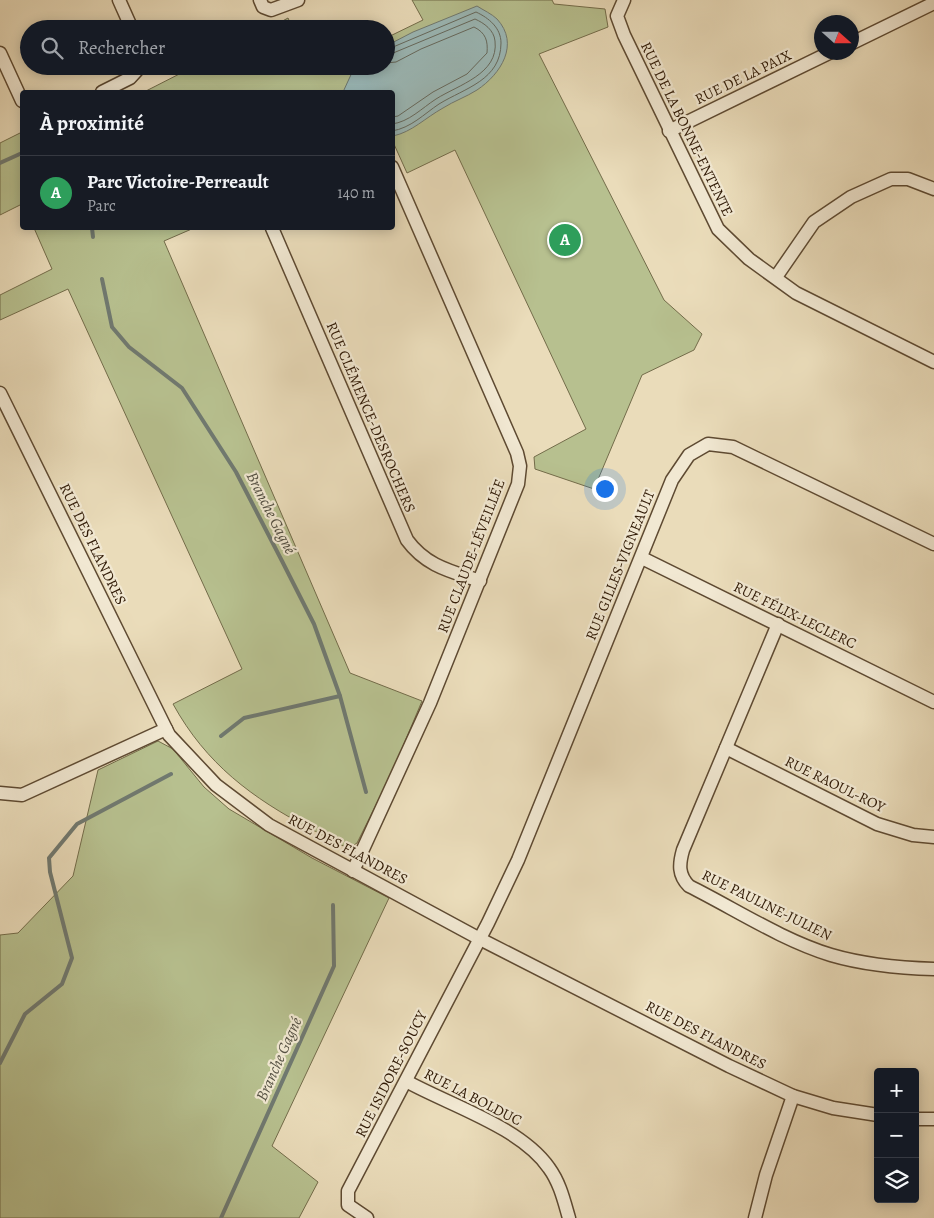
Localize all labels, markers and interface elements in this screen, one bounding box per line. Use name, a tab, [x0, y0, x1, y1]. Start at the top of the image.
north arrow	[814, 15, 859, 60]
search box	[20, 20, 395, 75]
icon: search	[38, 34, 66, 62]
text: Rechercher	[78, 35, 165, 61]
street label: RUE DE LA BONNE-ENTENTE	[636, 39, 738, 219]
street label: RUE DE LA PAIX	[691, 45, 795, 109]
text: À proximité	[40, 109, 144, 137]
text: Parc Victoire-Perreault	[87, 169, 269, 195]
text: A	[51, 182, 61, 204]
text: 140 m	[337, 182, 375, 204]
text: Parc	[87, 195, 116, 217]
pin: A	[549, 221, 581, 259]
street label: RUE CLÉMENCE-DESROCHERS	[322, 319, 420, 515]
water label: Branche Gagné	[241, 468, 301, 558]
street label: RUE CLAUDE-LÉVEILLÉE	[432, 476, 510, 636]
your location	[592, 476, 618, 502]
street label: RUE DES FLANDRES	[55, 480, 131, 608]
street label: RUE GILLES-VIGNEAULT	[581, 486, 660, 643]
street label: RUE FÉLIX-LECLERC	[730, 577, 860, 653]
street label: RUE RAOUL-ROY	[781, 751, 889, 817]
street label: RUE DES FLANDRES	[285, 809, 411, 889]
street label: RUE PAULINE-JULIEN	[699, 865, 836, 945]
street label: RUE DES FLANDRES	[642, 996, 770, 1074]
street label: RUE ISIDORE-SOUCY	[350, 1006, 432, 1141]
water label: Branche Gagné	[251, 1013, 307, 1104]
street label: RUE LA BOLDUC	[421, 1064, 525, 1130]
map controls	[874, 1068, 919, 1203]
button: +	[874, 1068, 919, 1113]
button: −	[874, 1113, 919, 1158]
button: layers	[874, 1158, 919, 1203]

